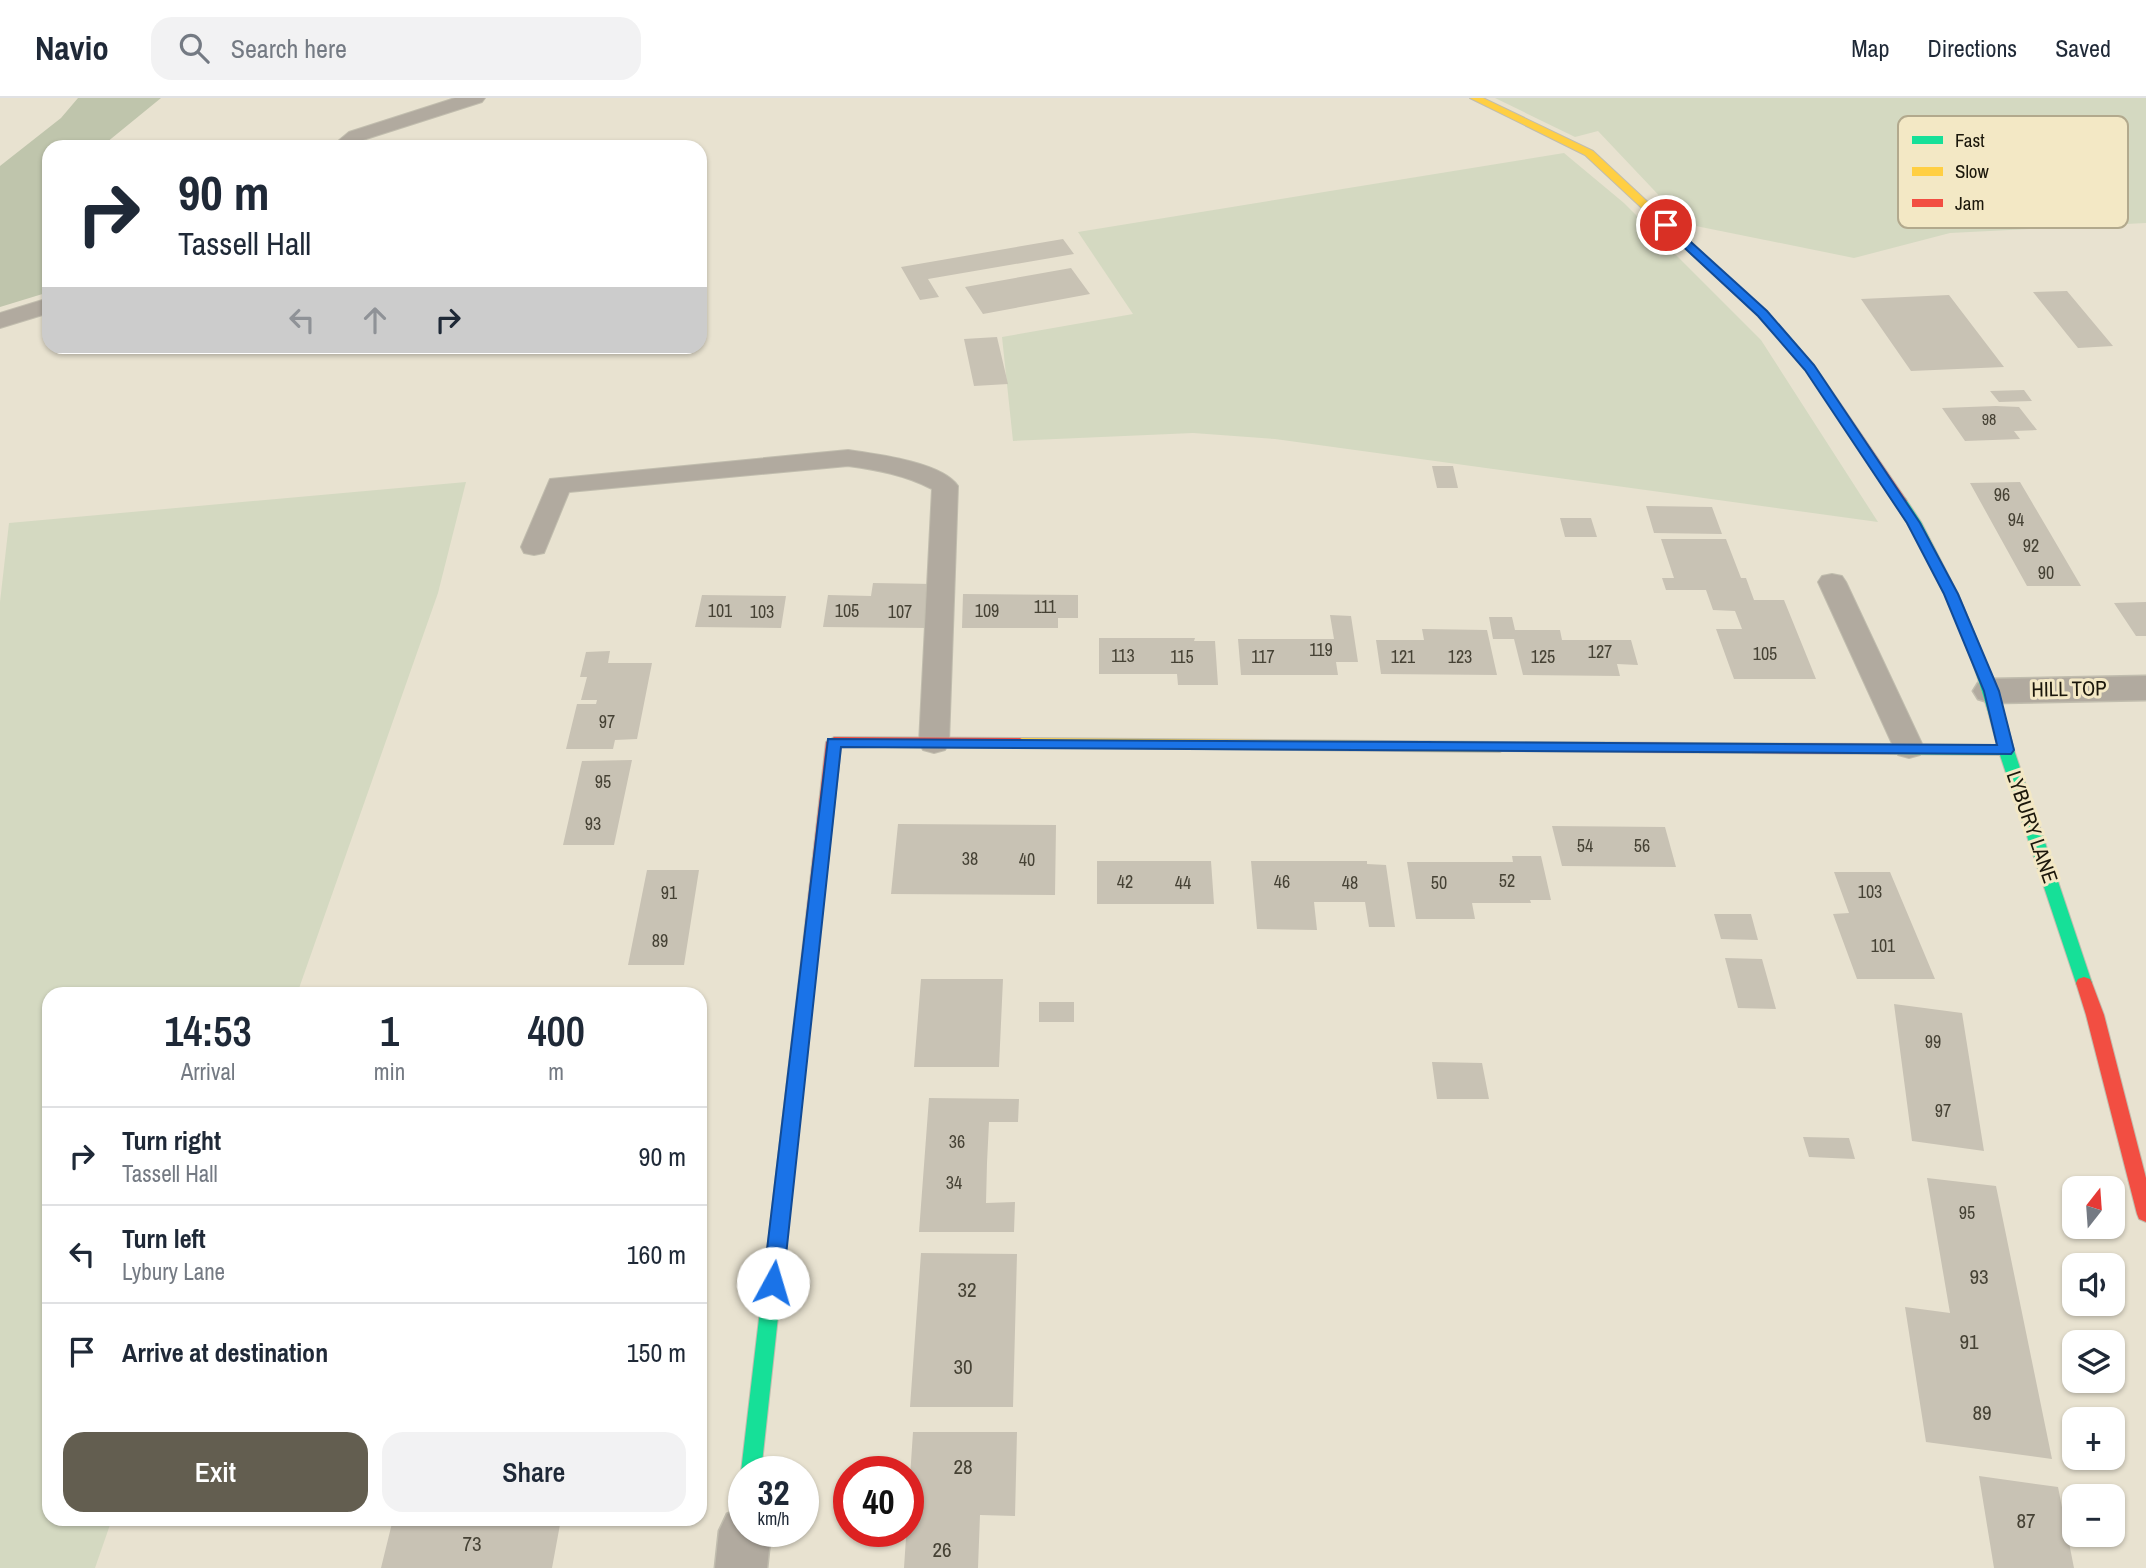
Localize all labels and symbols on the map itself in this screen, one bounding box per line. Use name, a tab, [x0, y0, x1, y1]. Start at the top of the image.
legend	[1898, 116, 2128, 228]
text: Fast	[1955, 127, 1985, 153]
text: Slow	[1955, 158, 1990, 184]
text: Jam	[1955, 190, 1984, 216]
pin	[1636, 195, 1696, 255]
house number: 98	[1982, 408, 1996, 430]
house number: 96	[1994, 482, 2010, 507]
house number: 94	[2008, 507, 2024, 532]
house number: 92	[2023, 533, 2039, 558]
house number: 90	[2038, 560, 2054, 585]
house number: 111	[1034, 594, 1057, 619]
house number: 101	[708, 598, 733, 623]
house number: 105	[835, 598, 859, 623]
house number: 109	[975, 598, 999, 623]
house number: 103	[750, 599, 774, 624]
house number: 107	[888, 599, 912, 624]
house number: 119	[1309, 637, 1333, 662]
house number: 127	[1588, 639, 1612, 664]
house number: 105	[1753, 641, 1777, 666]
house number: 113	[1111, 643, 1135, 668]
house number: 115	[1170, 644, 1194, 669]
house number: 117	[1251, 644, 1275, 669]
house number: 121	[1391, 644, 1416, 669]
house number: 123	[1448, 644, 1472, 669]
house number: 125	[1531, 644, 1555, 669]
street label: HILL TOP	[2031, 673, 2107, 704]
house number: 97	[599, 709, 615, 734]
street label: LYBURY LANE	[2000, 767, 2065, 887]
house number: 95	[595, 769, 611, 794]
house number: 93	[585, 811, 601, 836]
house number: 54	[1577, 833, 1593, 858]
house number: 56	[1634, 833, 1650, 858]
house number: 38	[962, 846, 978, 871]
house number: 40	[1019, 847, 1035, 872]
house number: 52	[1499, 868, 1515, 893]
house number: 42	[1117, 869, 1133, 894]
house number: 46	[1274, 869, 1290, 894]
house number: 44	[1175, 870, 1191, 895]
house number: 48	[1342, 870, 1358, 895]
house number: 50	[1431, 870, 1447, 895]
house number: 103	[1858, 879, 1882, 904]
house number: 91	[661, 880, 678, 905]
house number: 89	[652, 928, 668, 953]
house number: 101	[1871, 933, 1896, 958]
house number: 99	[1925, 1029, 1941, 1054]
house number: 97	[1935, 1098, 1951, 1123]
house number: 36	[949, 1129, 965, 1154]
house number: 34	[946, 1170, 962, 1195]
north arrow	[2062, 1176, 2124, 1239]
house number: 95	[1959, 1200, 1975, 1225]
position arrow	[736, 1246, 810, 1320]
house number: 93	[1969, 1262, 1989, 1291]
house number: 32	[957, 1275, 977, 1304]
house number: 91	[1959, 1327, 1979, 1356]
house number: 30	[953, 1352, 973, 1381]
house number: 89	[1972, 1398, 1992, 1427]
house number: 28	[953, 1452, 973, 1481]
speed limit sign: 40	[833, 1456, 924, 1547]
house number: 87	[2016, 1506, 2036, 1535]
house number: 73	[462, 1529, 482, 1558]
house number: 26	[932, 1535, 952, 1564]

